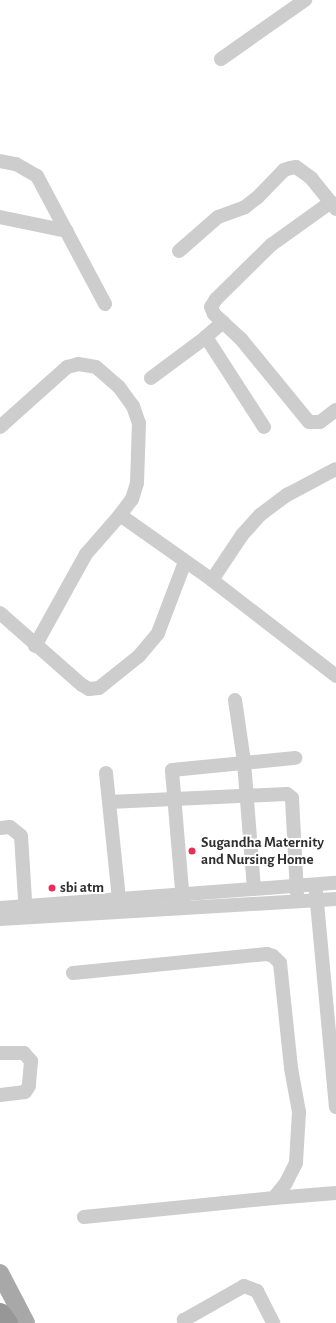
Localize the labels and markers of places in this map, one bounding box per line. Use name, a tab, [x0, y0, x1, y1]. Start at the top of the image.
place label: Sugandha Maternity and Nursing Home	[201, 833, 324, 868]
marker: Sugandha Maternity and Nursing Home	[186, 845, 198, 857]
place label: sbi atm	[60, 879, 104, 897]
marker: sbi atm	[47, 883, 57, 893]

